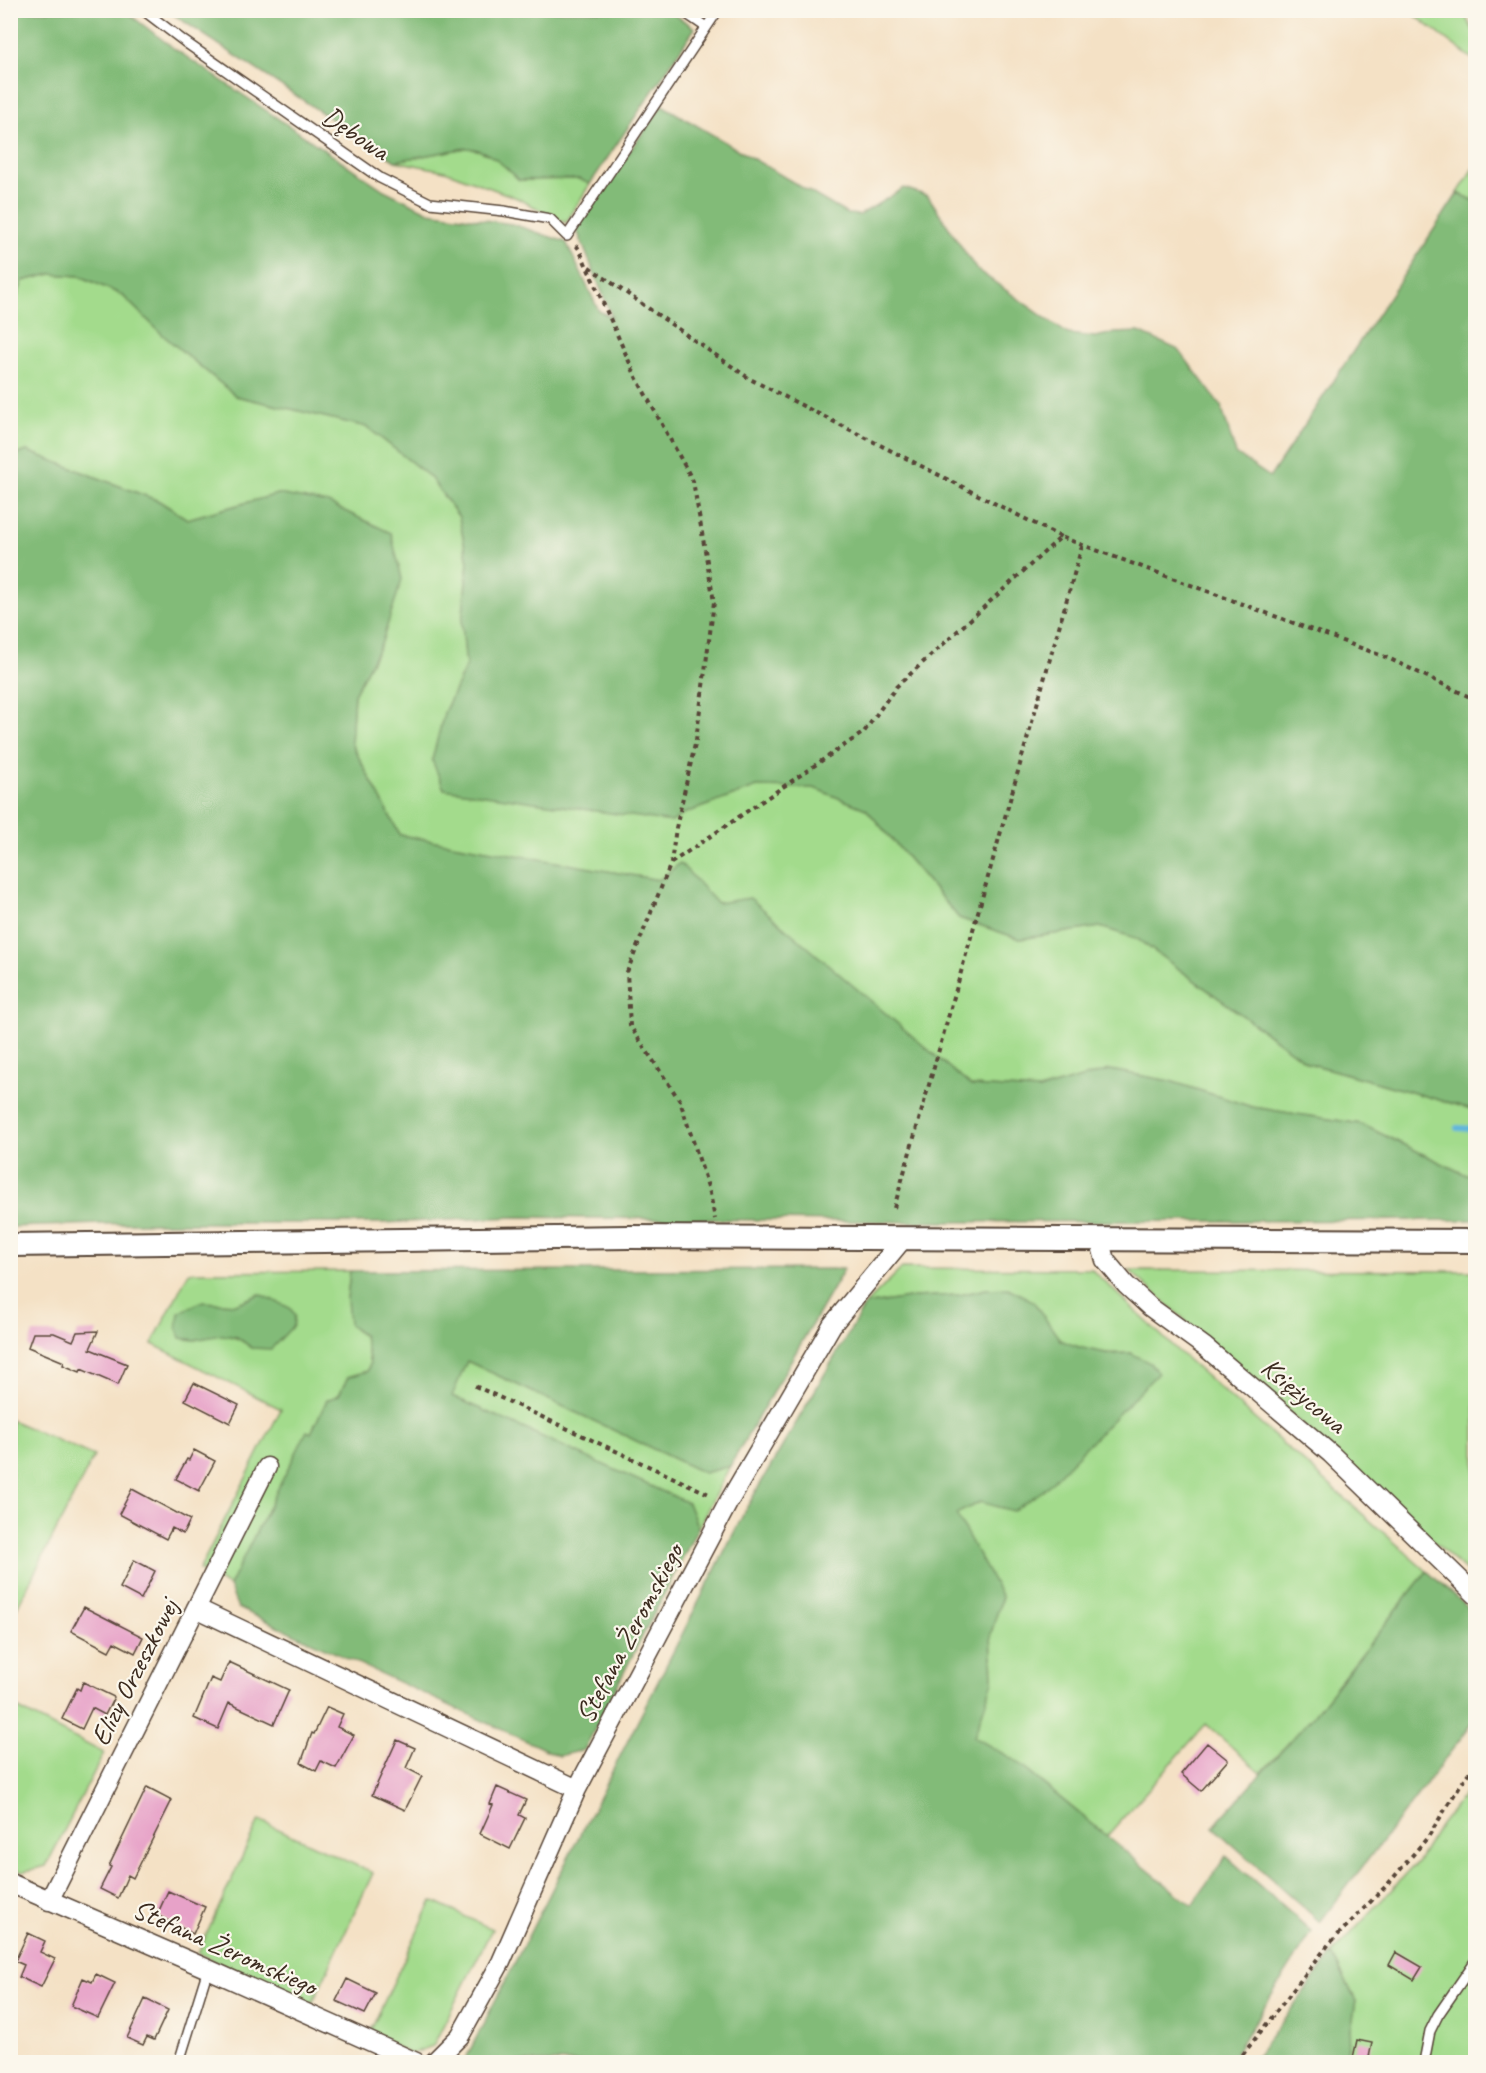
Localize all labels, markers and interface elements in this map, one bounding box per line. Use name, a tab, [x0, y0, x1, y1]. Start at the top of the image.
street label: Dębowa	[316, 98, 398, 169]
street label: Księżycowa	[1254, 1349, 1355, 1442]
street label: Stefana Żeromskiego	[567, 1535, 692, 1728]
street label: Elizy Orzeszkowej	[82, 1590, 187, 1751]
street label: Stefana Żeromskiego	[128, 1891, 325, 2004]

